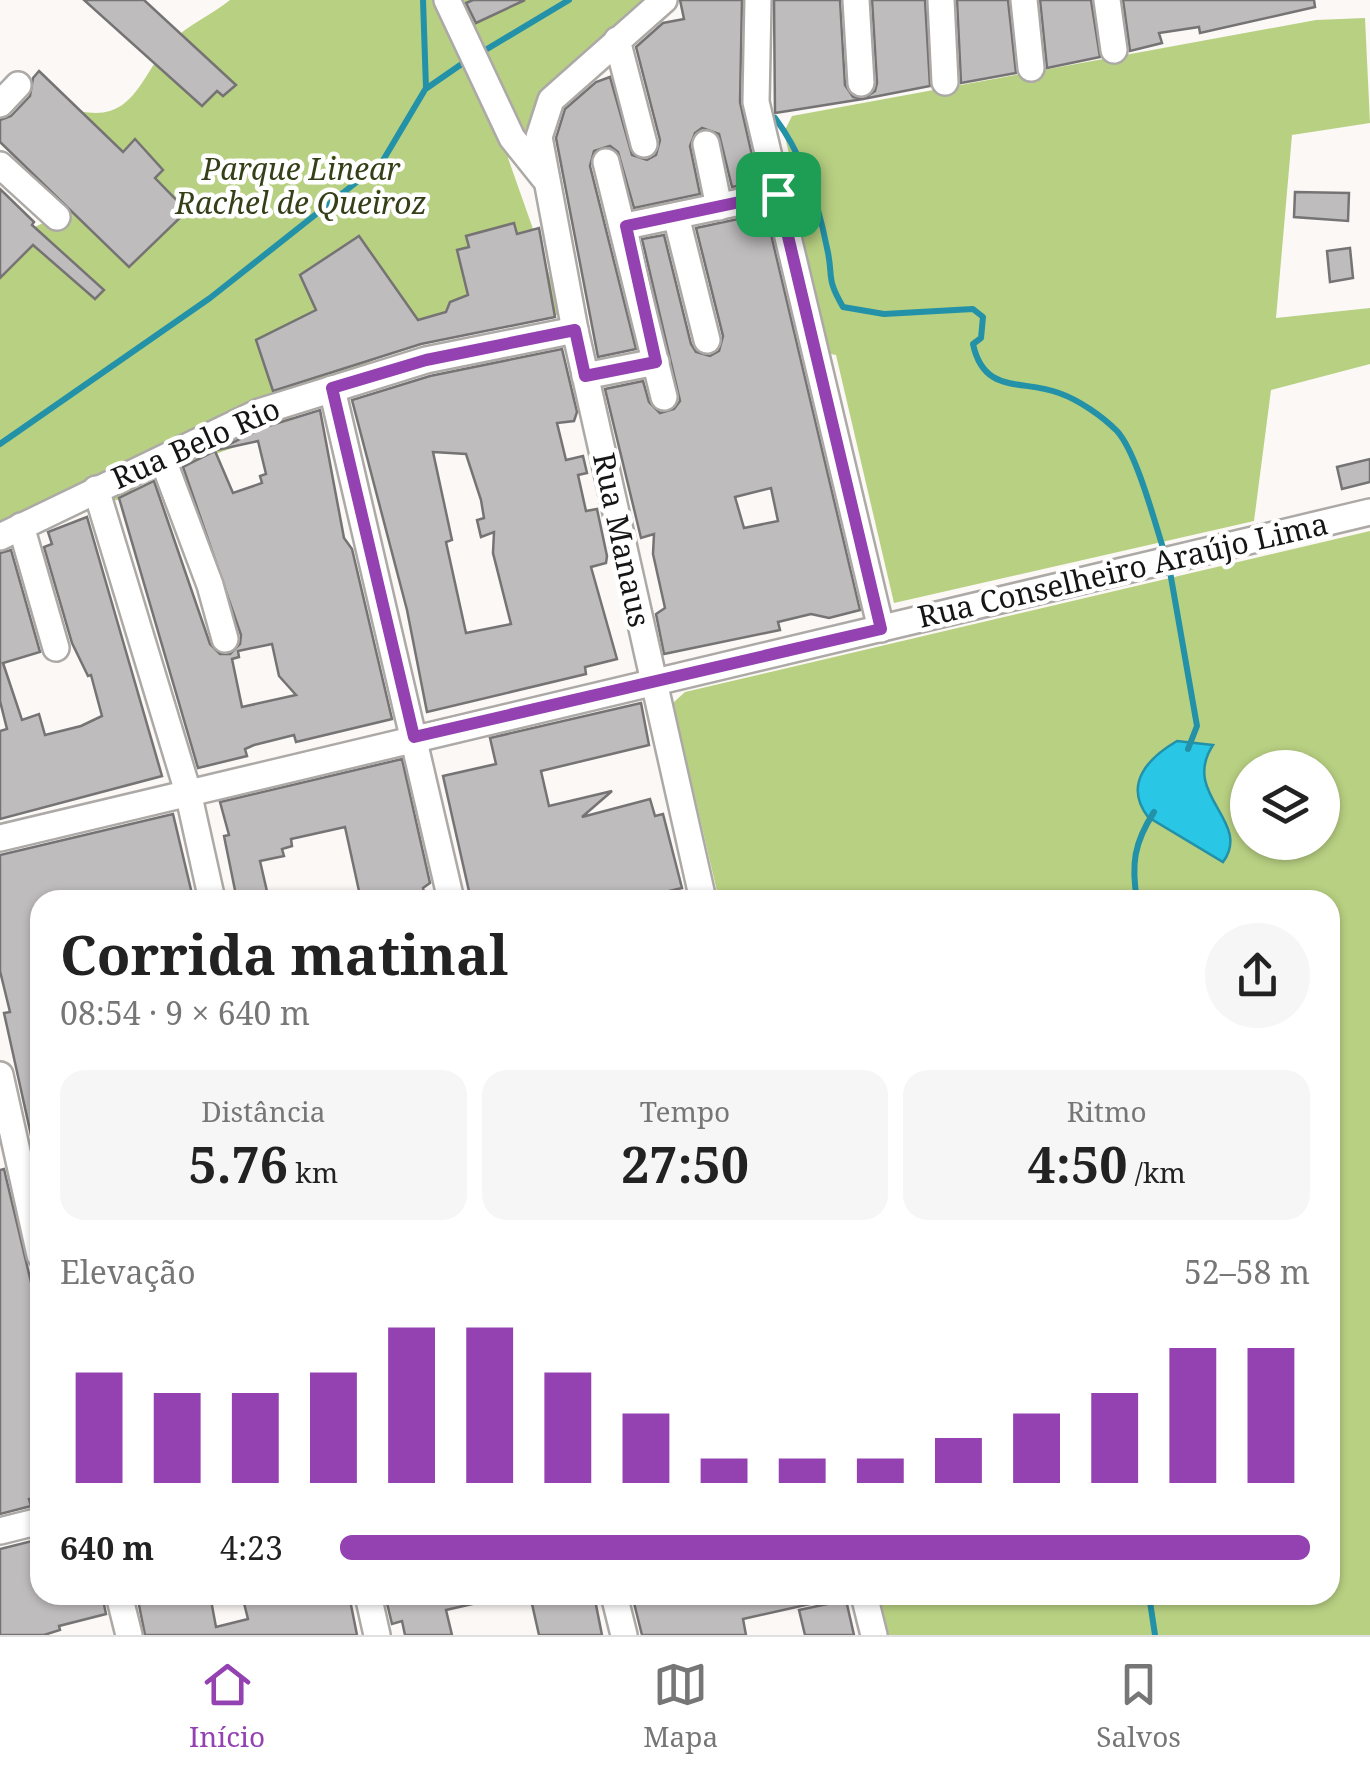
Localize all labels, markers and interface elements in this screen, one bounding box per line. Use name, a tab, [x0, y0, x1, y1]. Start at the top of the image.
park label: Parque Linear Rachel de Queiroz	[174, 148, 427, 223]
pin	[736, 152, 821, 237]
icon: arrive	[751, 167, 806, 222]
street label: Rua Belo Rio	[105, 387, 286, 498]
street label: Rua Manaus	[584, 449, 661, 631]
street label: Rua Conselheiro Araújo Lima	[914, 502, 1332, 637]
map controls	[1230, 750, 1340, 860]
button: layers	[1230, 750, 1340, 860]
text: Corrida matinal	[60, 916, 508, 991]
button: share	[1205, 923, 1310, 1028]
text: 08:54 · 9 × 640 m	[60, 991, 310, 1034]
text: Distância	[201, 1092, 325, 1130]
text: Tempo	[640, 1092, 730, 1130]
text: Ritmo	[1067, 1092, 1147, 1130]
text: 5.76	[189, 1130, 288, 1198]
text: 27:50	[621, 1130, 749, 1198]
text: 4:50	[1028, 1130, 1128, 1198]
text: km	[288, 1153, 338, 1191]
text: /km	[1128, 1153, 1186, 1191]
text: Elevação	[60, 1250, 196, 1293]
text: 52–58 m	[1184, 1250, 1310, 1293]
text: 640 m	[60, 1526, 154, 1569]
text: 4:23	[220, 1526, 283, 1569]
tab: Início	[189, 1657, 265, 1755]
tab: Mapa	[643, 1657, 718, 1755]
tab: Salvos	[1096, 1657, 1181, 1755]

